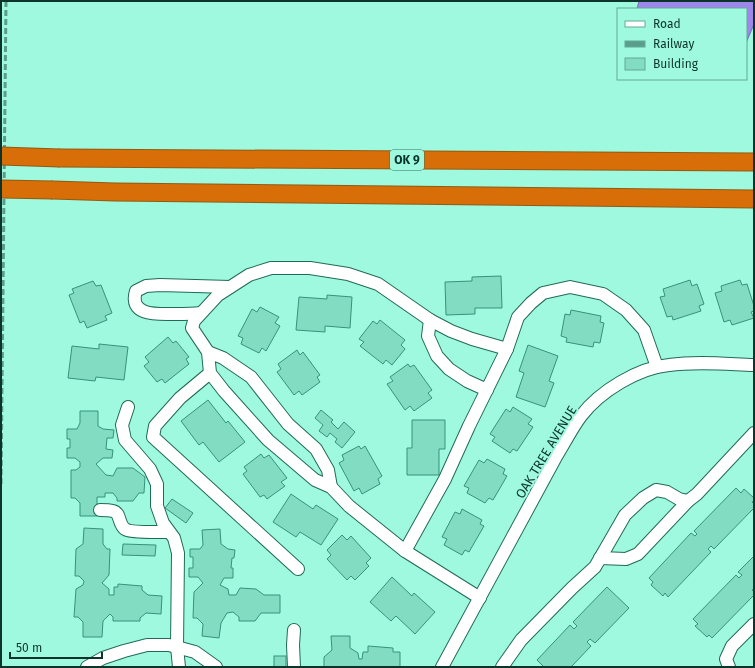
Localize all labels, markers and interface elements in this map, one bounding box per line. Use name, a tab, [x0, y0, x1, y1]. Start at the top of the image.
legend	[617, 8, 747, 80]
text: Road	[653, 17, 681, 31]
text: Railway	[653, 37, 694, 51]
text: Building	[653, 57, 699, 71]
road number: OK 9	[390, 150, 424, 170]
street label: OAK TREE AVENUE	[512, 403, 580, 501]
scale bar	[10, 634, 102, 660]
text: 50 m	[16, 641, 42, 655]

